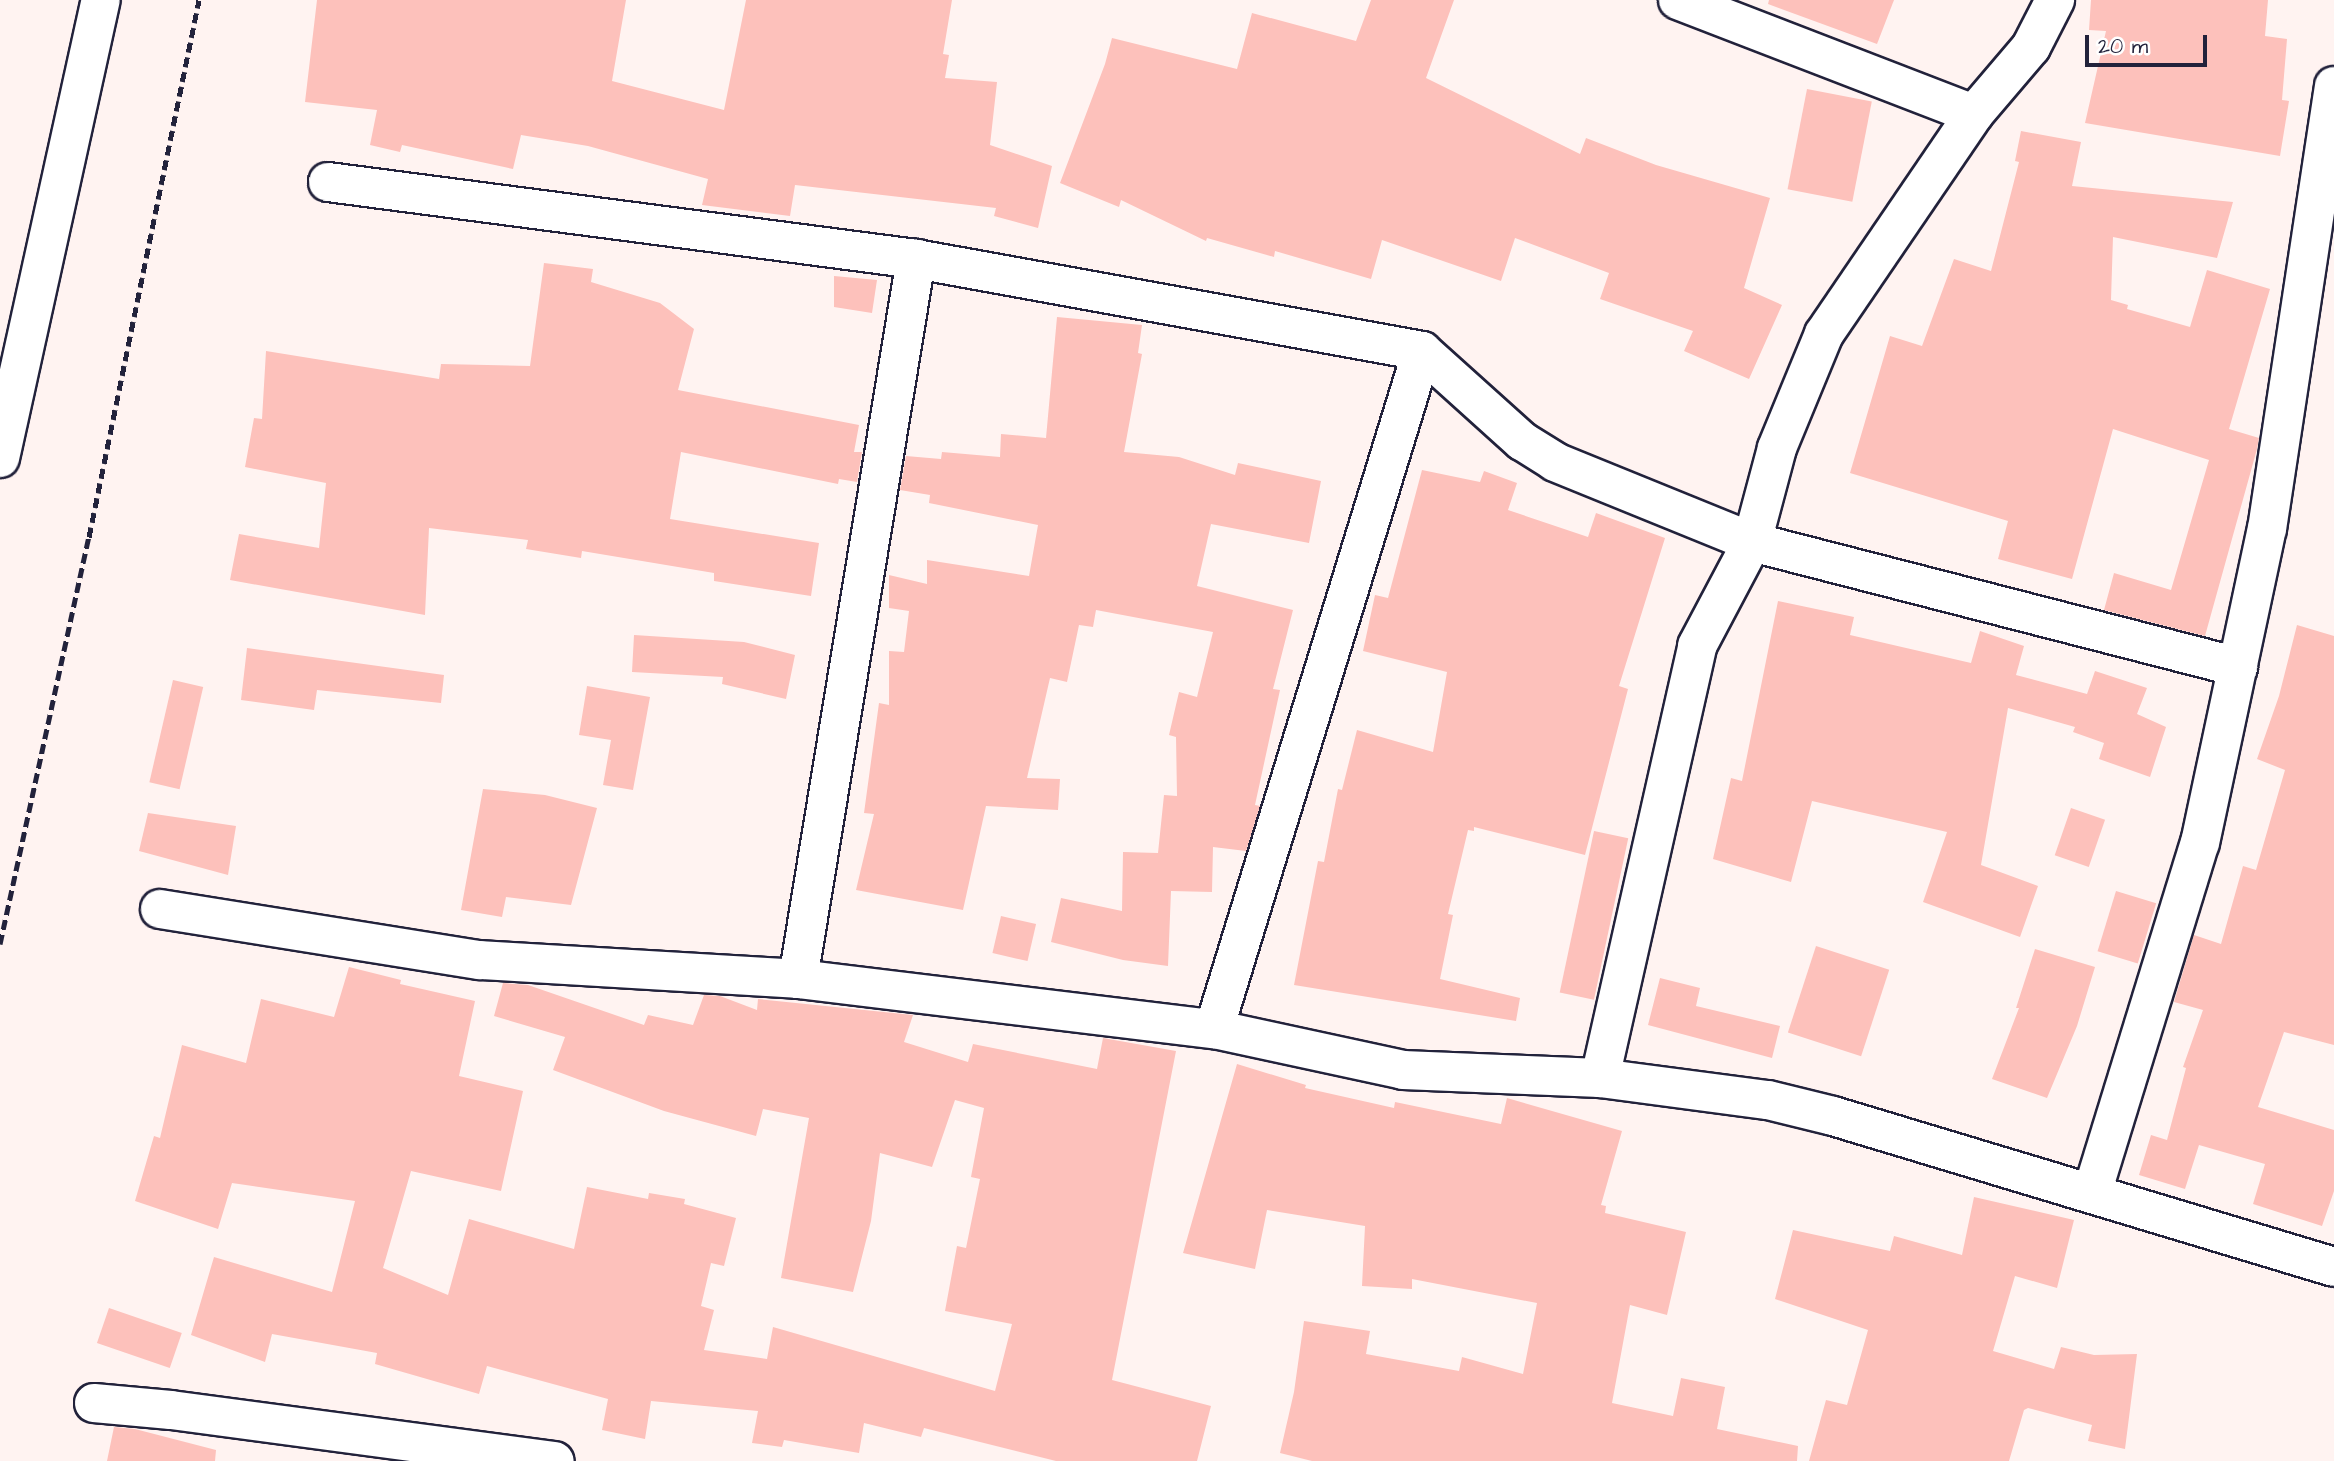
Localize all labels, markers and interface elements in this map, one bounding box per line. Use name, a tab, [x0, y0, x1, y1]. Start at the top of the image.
scale bar	[2089, 21, 2212, 65]
text: 20 m	[2098, 32, 2148, 61]

